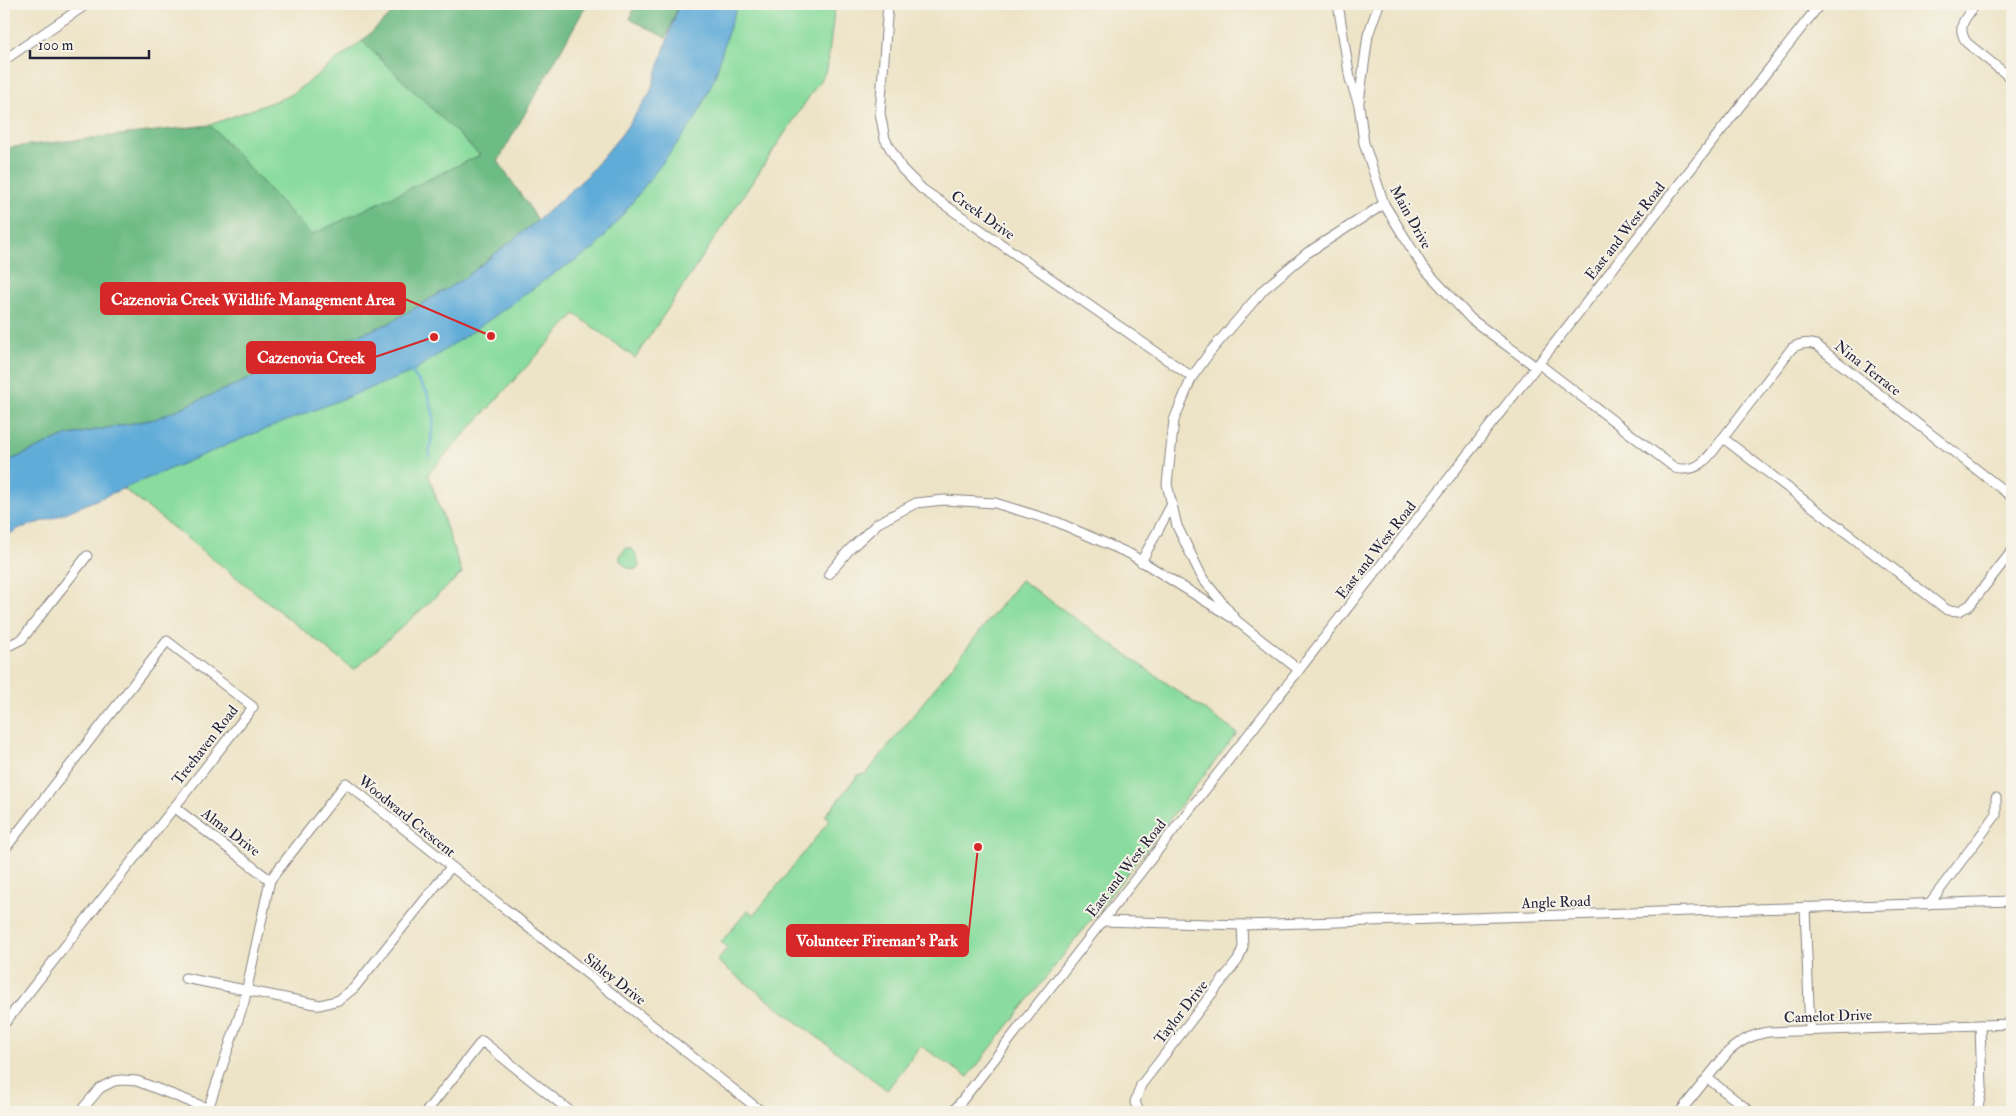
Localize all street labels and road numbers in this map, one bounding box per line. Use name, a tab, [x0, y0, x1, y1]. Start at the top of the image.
street label: East and West Road	[1581, 178, 1670, 284]
street label: Main Drive	[1385, 182, 1436, 252]
street label: Creek Drive	[947, 187, 1018, 244]
street label: Nina Terrace	[1831, 336, 1905, 400]
street label: East and West Road	[1332, 497, 1421, 603]
street label: Treehaven Road	[168, 701, 243, 789]
street label: Woodward Crescent	[353, 771, 459, 862]
street label: Alma Drive	[197, 804, 264, 861]
street label: East and West Road	[1082, 815, 1171, 921]
street label: Angle Road	[1520, 892, 1592, 913]
street label: Sibley Drive	[580, 949, 650, 1010]
street label: Taylor Drive	[1150, 976, 1212, 1048]
street label: Camelot Drive	[1784, 1005, 1872, 1028]

